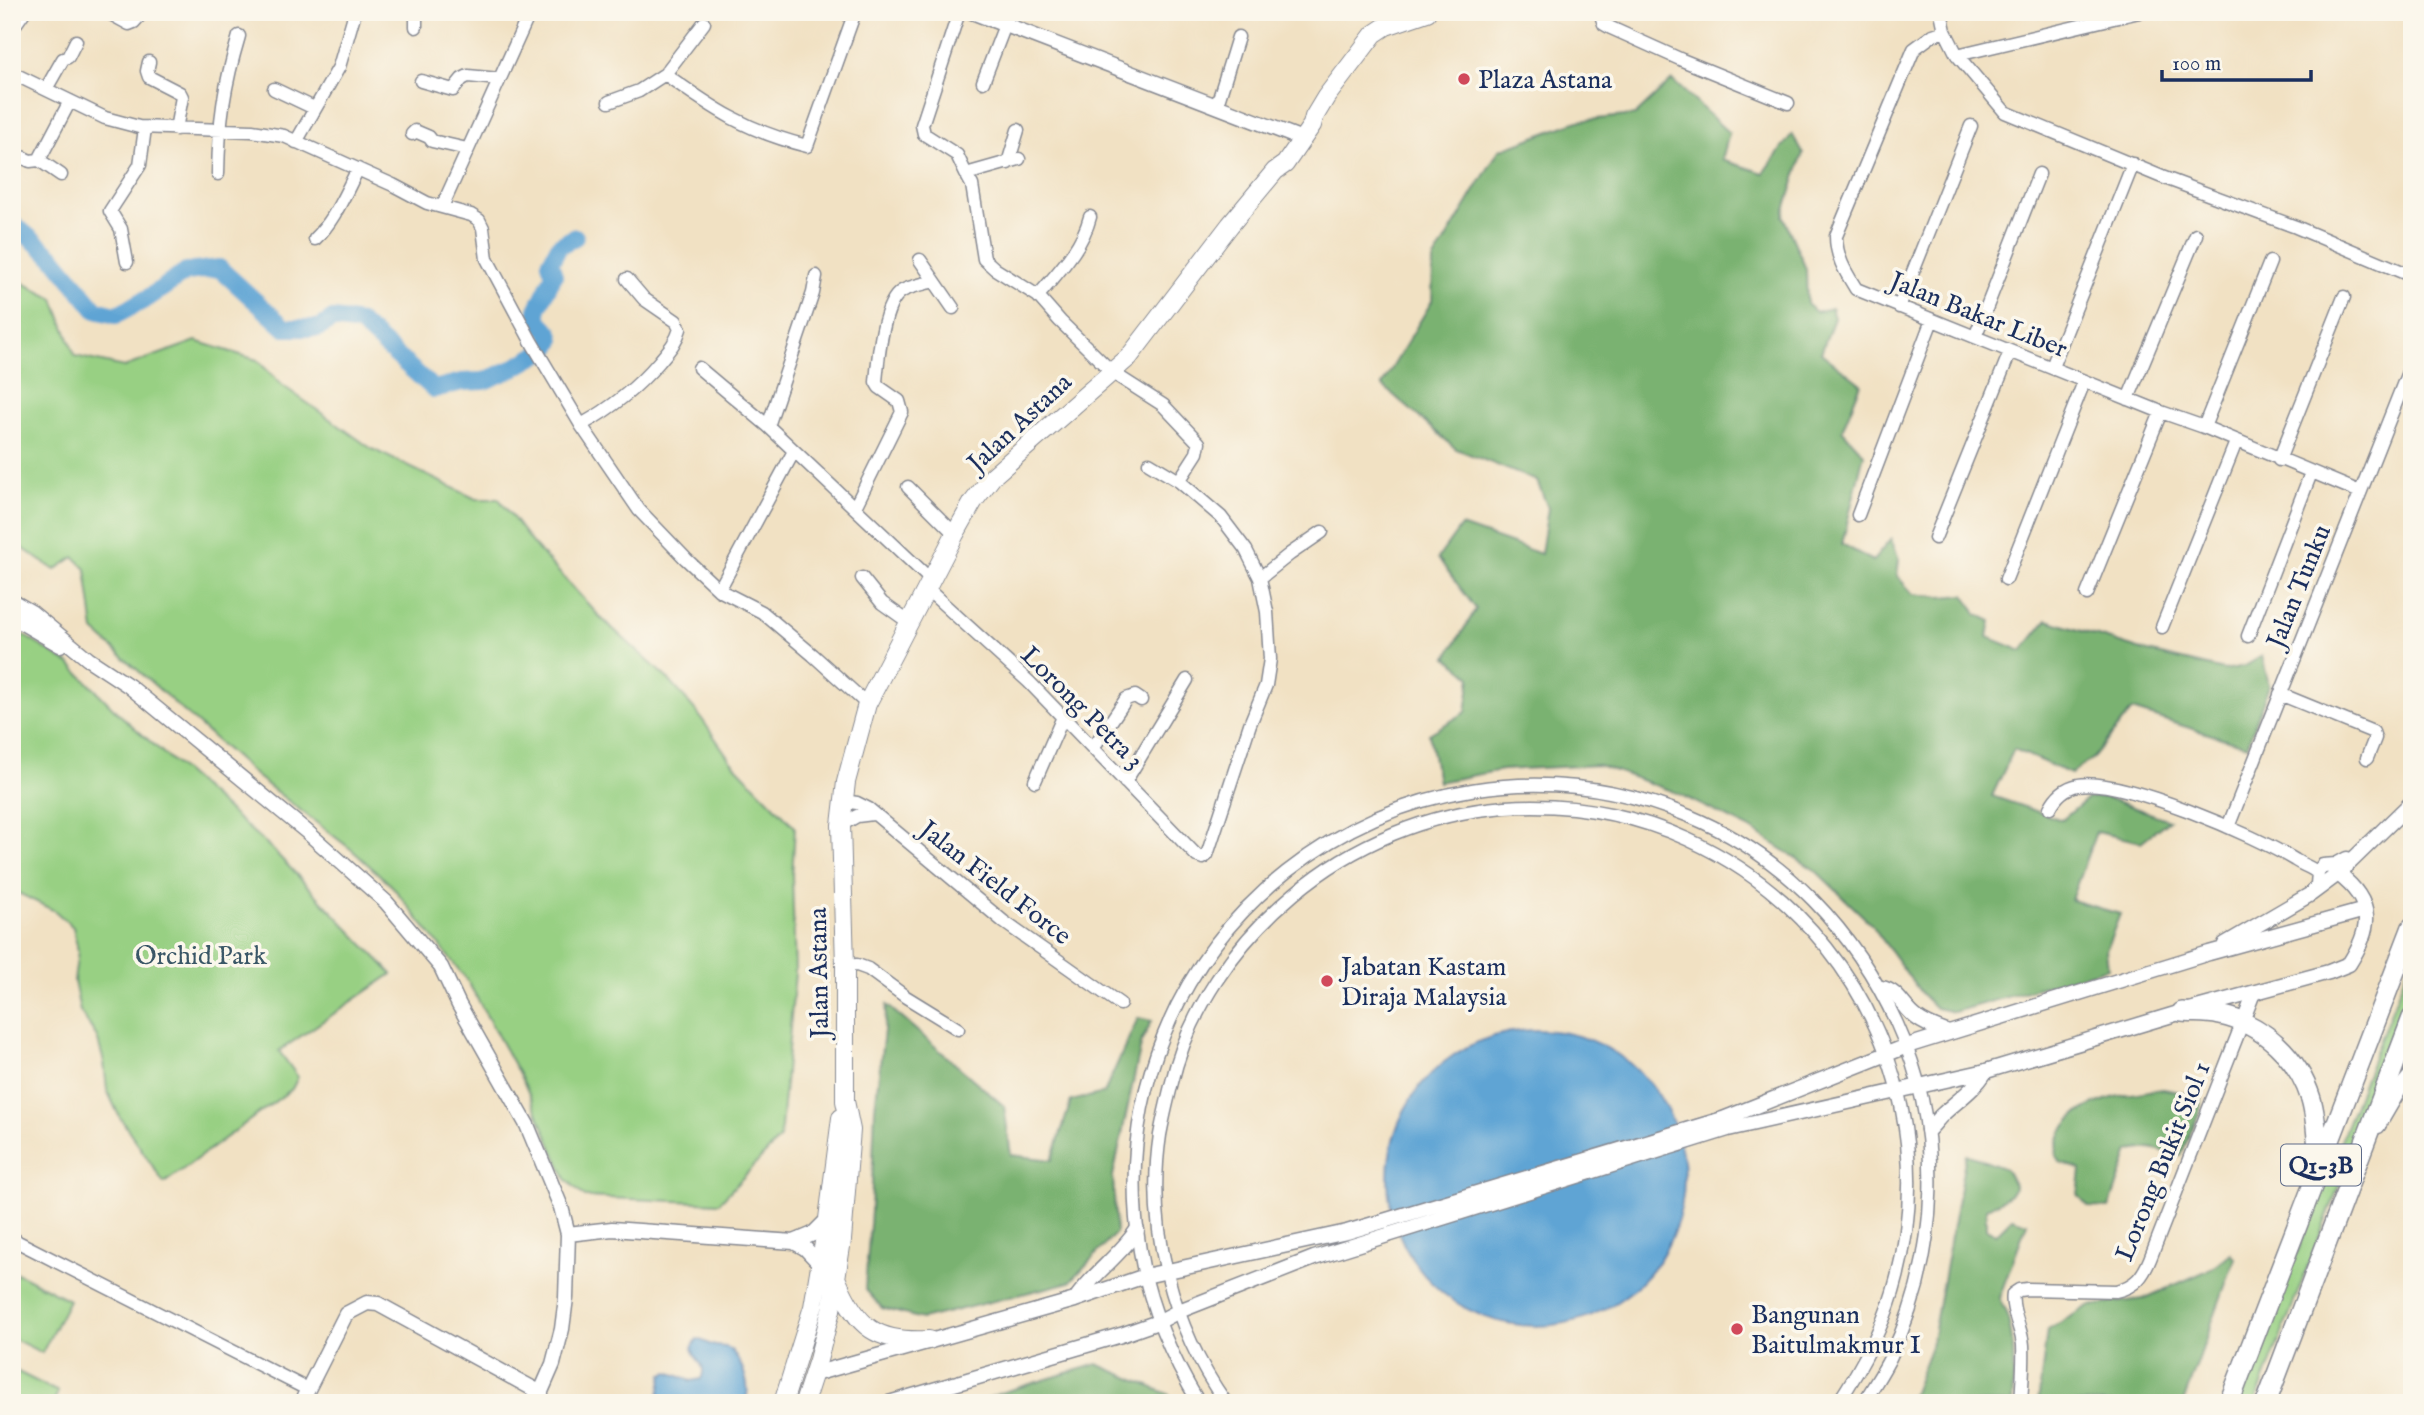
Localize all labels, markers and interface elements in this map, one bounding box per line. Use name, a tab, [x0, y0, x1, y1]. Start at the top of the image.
scale bar	[2162, 38, 2310, 82]
text: 100 m	[2172, 51, 2221, 78]
place label: Plaza Astana	[1478, 64, 1613, 97]
marker: Plaza Astana	[1456, 71, 1472, 87]
street label: Jalan Bakar Liber	[1882, 264, 2072, 366]
street label: Jalan Astana	[959, 366, 1080, 482]
street label: Jalan Tunku	[2259, 520, 2339, 656]
street label: Lorong Petra 3	[1013, 639, 1151, 777]
street label: Jalan Field Force	[910, 812, 1078, 953]
street label: Jalan Astana	[802, 906, 837, 1042]
park label: Orchid Park	[135, 940, 268, 973]
place label: Jabatan Kastam Diraja Malaysia	[1338, 951, 1507, 1014]
marker: Jabatan Kastam Diraja Malaysia	[1319, 973, 1335, 989]
street label: Lorong Bukit Siol 1	[2108, 1057, 2218, 1266]
road number: Q1-3B	[2281, 1144, 2361, 1185]
place label: Bangunan Baitulmakmur I	[1751, 1299, 1921, 1362]
marker: Bangunan Baitulmakmur I	[1729, 1321, 1745, 1337]

